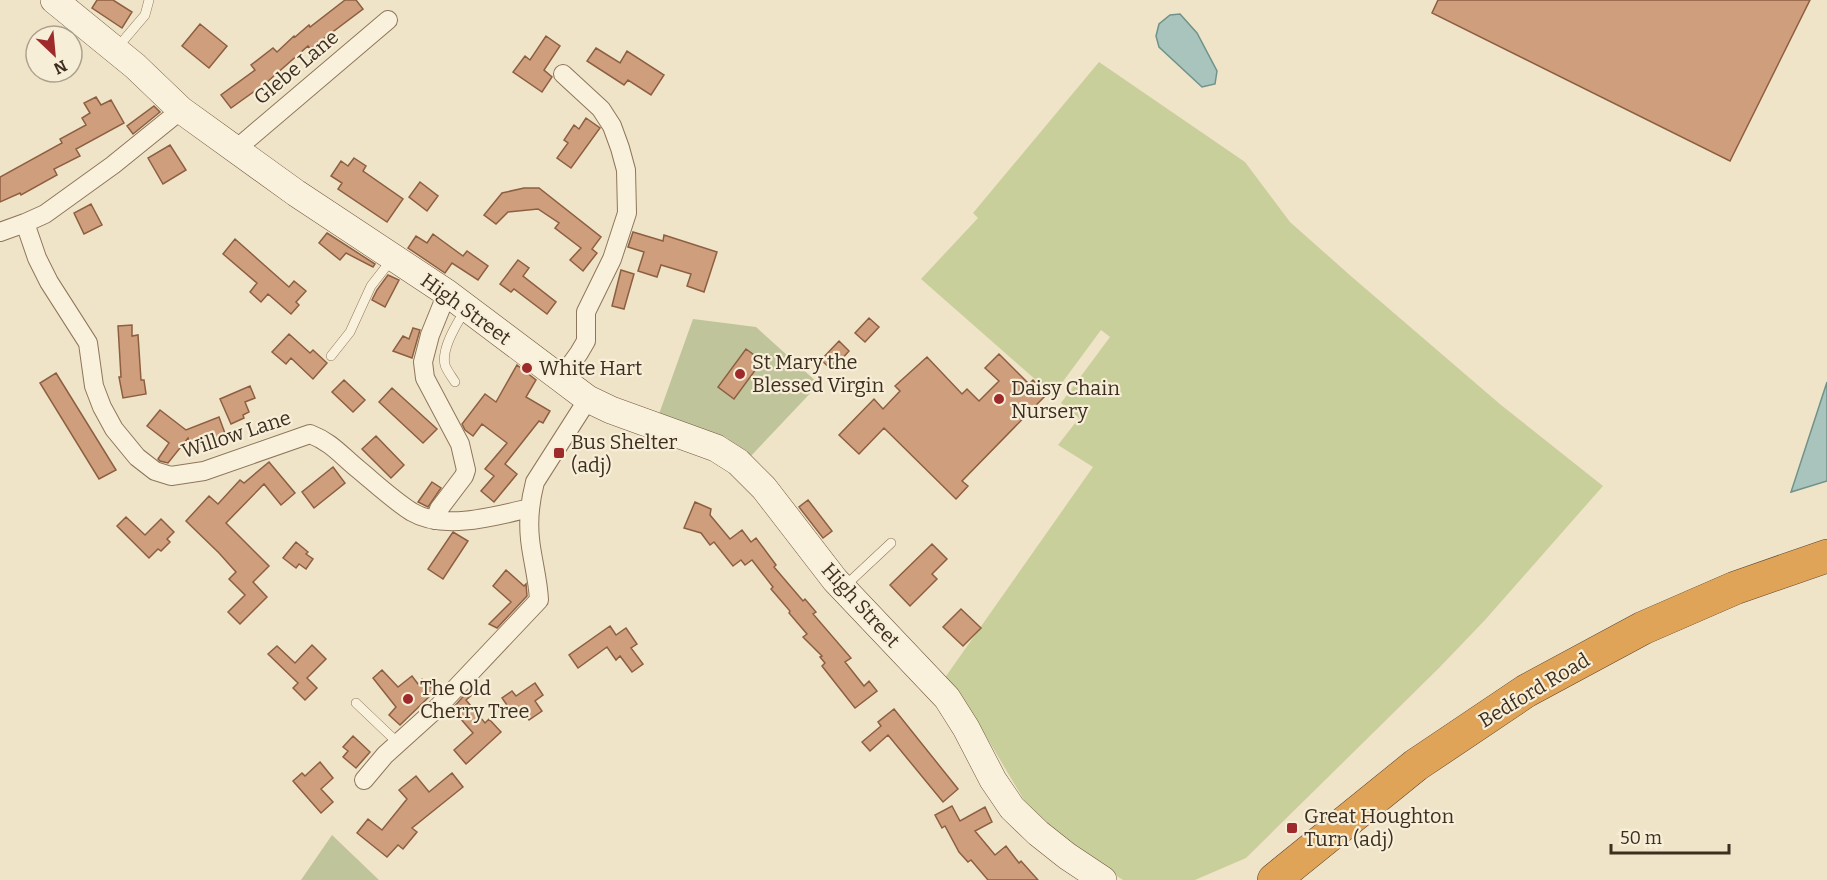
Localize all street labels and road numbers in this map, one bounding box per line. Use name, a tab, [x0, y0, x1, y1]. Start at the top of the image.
street label: Glebe Lane	[249, 25, 343, 109]
street label: High Street	[416, 268, 516, 350]
street label: Willow Lane	[178, 405, 294, 463]
street label: High Street	[817, 558, 905, 652]
street label: Bedford Road	[1474, 647, 1594, 732]

